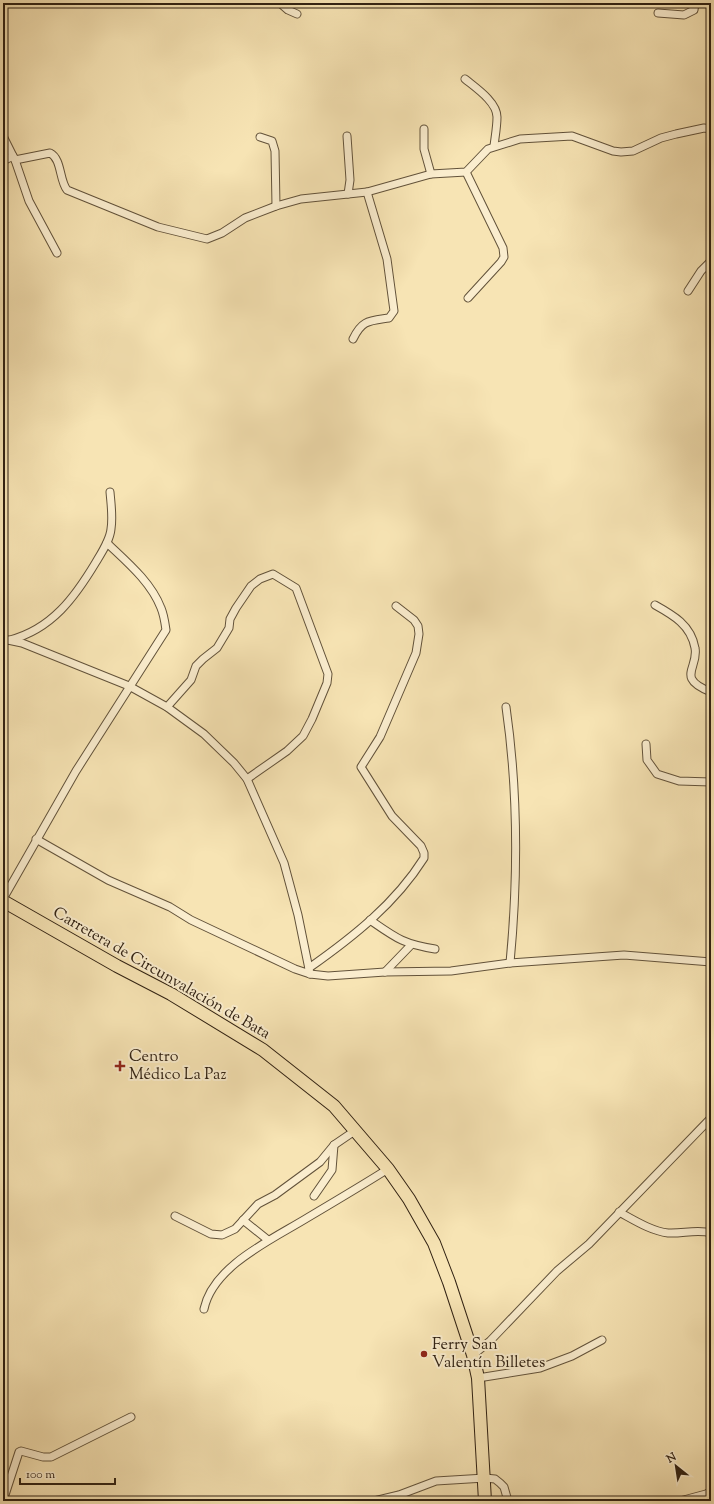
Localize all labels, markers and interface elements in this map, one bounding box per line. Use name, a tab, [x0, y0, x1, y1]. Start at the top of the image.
street label: Carretera de Circunvalación de Bata	[48, 902, 275, 1046]
place label: Centro Médico La Paz	[129, 1046, 226, 1087]
marker: Centro Médico La Paz	[114, 1060, 126, 1072]
place label: Ferry San Valentín Billetes	[432, 1334, 545, 1375]
marker: Ferry San Valentín Billetes	[419, 1349, 429, 1359]
north arrow	[656, 1446, 696, 1486]
text: N	[663, 1449, 679, 1468]
scale bar	[20, 1460, 115, 1486]
text: 100 m	[26, 1466, 55, 1484]

